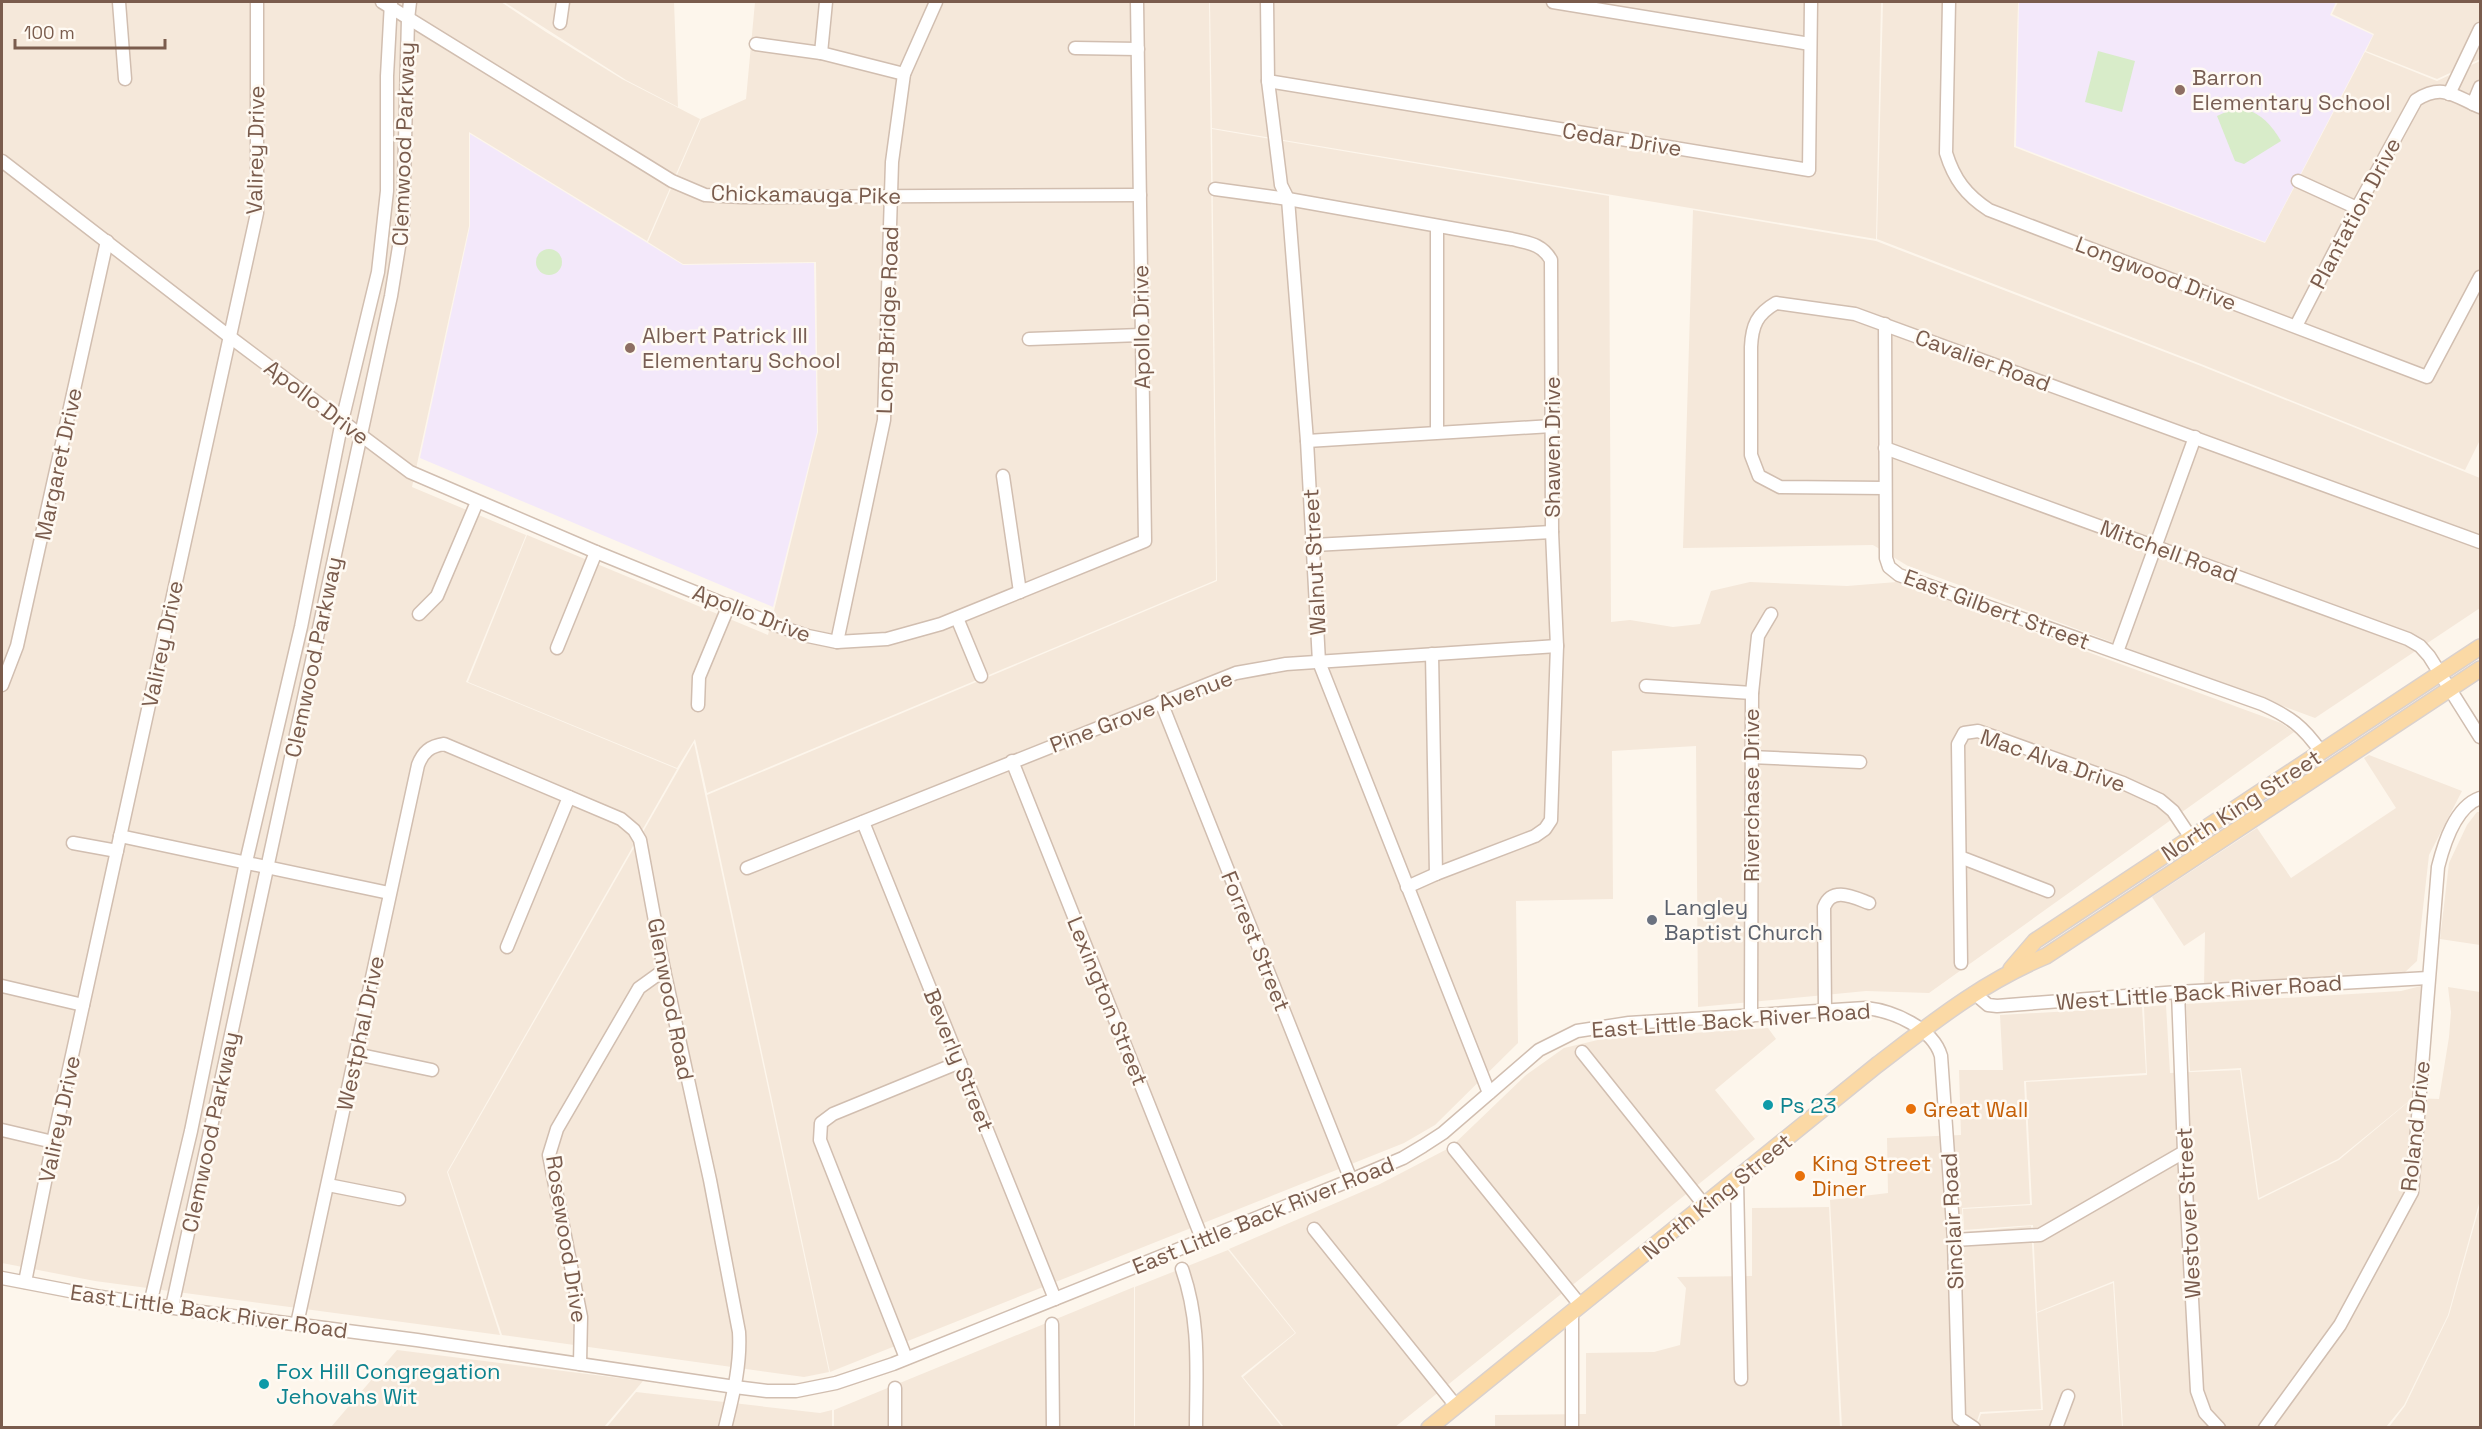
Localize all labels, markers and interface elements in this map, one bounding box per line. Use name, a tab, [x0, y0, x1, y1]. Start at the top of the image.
scale bar	[15, 12, 165, 50]
text: 100 m	[24, 21, 75, 44]
street label: Clemwood Parkway	[385, 41, 421, 247]
place label: Barron Elementary School	[2192, 63, 2391, 116]
marker: Barron Elementary School	[2173, 83, 2187, 97]
street label: Valirey Drive	[240, 85, 270, 215]
street label: Cedar Drive	[1560, 116, 1684, 162]
street label: Plantation Drive	[2303, 133, 2407, 293]
street label: Chickamauga Pike	[711, 178, 901, 210]
street label: Long Bridge Road	[870, 226, 904, 414]
street label: Longwood Drive	[2072, 229, 2240, 317]
street label: Apollo Drive	[1126, 265, 1156, 389]
place label: Albert Patrick III Elementary School	[642, 321, 841, 374]
street label: Cavalier Road	[1911, 323, 2055, 397]
marker: Albert Patrick III Elementary School	[623, 341, 637, 355]
street label: Apollo Drive	[259, 353, 375, 451]
street label: Shawen Drive	[1538, 376, 1566, 518]
street label: Margaret Drive	[28, 385, 88, 543]
street label: Walnut Street	[1296, 488, 1332, 636]
street label: Mitchell Road	[2096, 513, 2242, 589]
street label: Clemwood Parkway	[278, 554, 348, 760]
street label: East Gilbert Street	[1900, 562, 2094, 656]
street label: Valirey Drive	[135, 578, 189, 710]
street label: Apollo Drive	[689, 578, 815, 648]
street label: Pine Grove Avenue	[1045, 663, 1237, 759]
street label: Riverchase Drive	[1737, 708, 1765, 882]
street label: Mac Alva Drive	[1977, 722, 2129, 798]
street label: North King Street	[2156, 743, 2326, 867]
street label: Forrest Street	[1215, 867, 1297, 1015]
place label: Langley Baptist Church	[1664, 893, 1823, 946]
street label: Lexington Street	[1061, 912, 1155, 1090]
marker: Langley Baptist Church	[1645, 913, 1659, 927]
street label: Glenwood Road	[642, 915, 700, 1083]
street label: Westphal Drive	[330, 953, 390, 1113]
street label: West Little Back River Road	[2055, 968, 2343, 1016]
street label: Beverly Street	[918, 984, 1000, 1136]
street label: East Little Back River Road	[1590, 996, 1872, 1044]
street label: Clemwood Parkway	[175, 1029, 245, 1235]
street label: Valirey Drive	[32, 1053, 86, 1185]
street label: Roland Drive	[2394, 1059, 2436, 1193]
place label: Ps 23	[1780, 1091, 1837, 1119]
place label: Great Wall	[1923, 1095, 2028, 1123]
marker: Ps 23	[1761, 1098, 1775, 1112]
marker: Great Wall	[1904, 1102, 1918, 1116]
street label: Westover Street	[2170, 1126, 2206, 1300]
street label: North King Street	[1636, 1127, 1798, 1265]
place label: King Street Diner	[1812, 1149, 1931, 1202]
street label: East Little Back River Road	[1128, 1150, 1398, 1280]
street label: Sinclair Road	[1934, 1152, 1970, 1290]
street label: Rosewood Drive	[540, 1153, 594, 1325]
marker: King Street Diner	[1793, 1169, 1807, 1183]
street label: East Little Back River Road	[68, 1278, 350, 1344]
place label: Fox Hill Congregation Jehovahs Wit	[276, 1357, 501, 1410]
marker: Fox Hill Congregation Jehovahs Wit	[257, 1377, 271, 1391]

